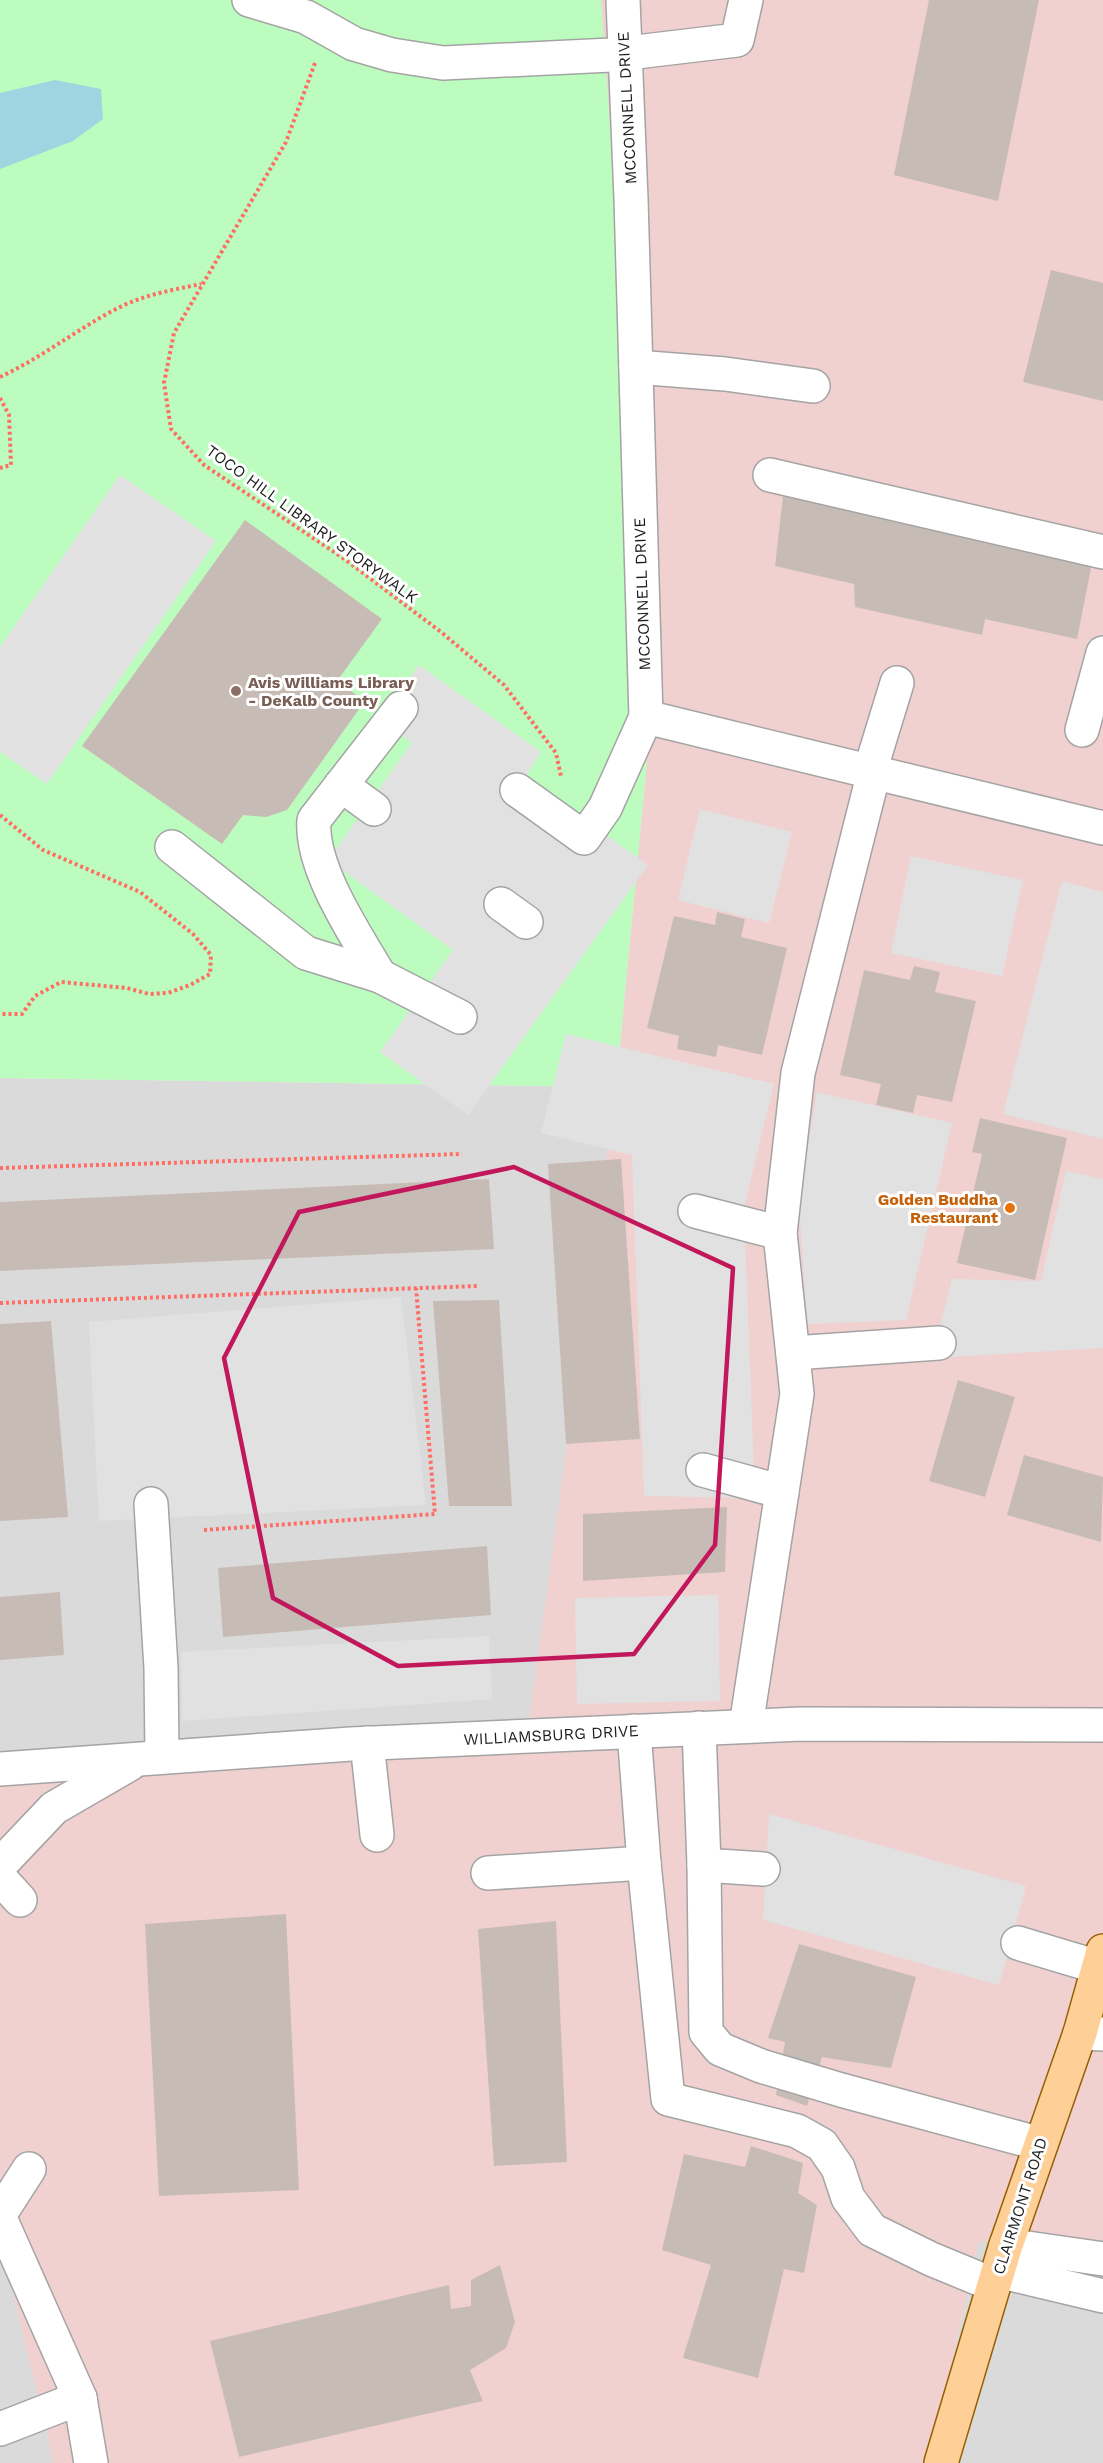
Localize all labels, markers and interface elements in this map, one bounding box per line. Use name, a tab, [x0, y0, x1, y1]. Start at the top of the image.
street label: MCCONNELL DRIVE	[614, 31, 640, 185]
street label: TOCO HILL LIBRARY STORYWALK	[203, 441, 422, 607]
street label: MCCONNELL DRIVE	[630, 517, 654, 671]
place label: Avis Williams Library - DeKalb County	[248, 673, 415, 710]
marker: Avis Williams Library - DeKalb County	[229, 684, 243, 698]
place label: Golden Buddha Restaurant	[878, 1190, 999, 1227]
marker: Golden Buddha Restaurant	[1003, 1201, 1017, 1215]
street label: WILLIAMSBURG DRIVE	[463, 1721, 639, 1749]
street label: CLAIRMONT ROAD	[989, 2135, 1051, 2277]

